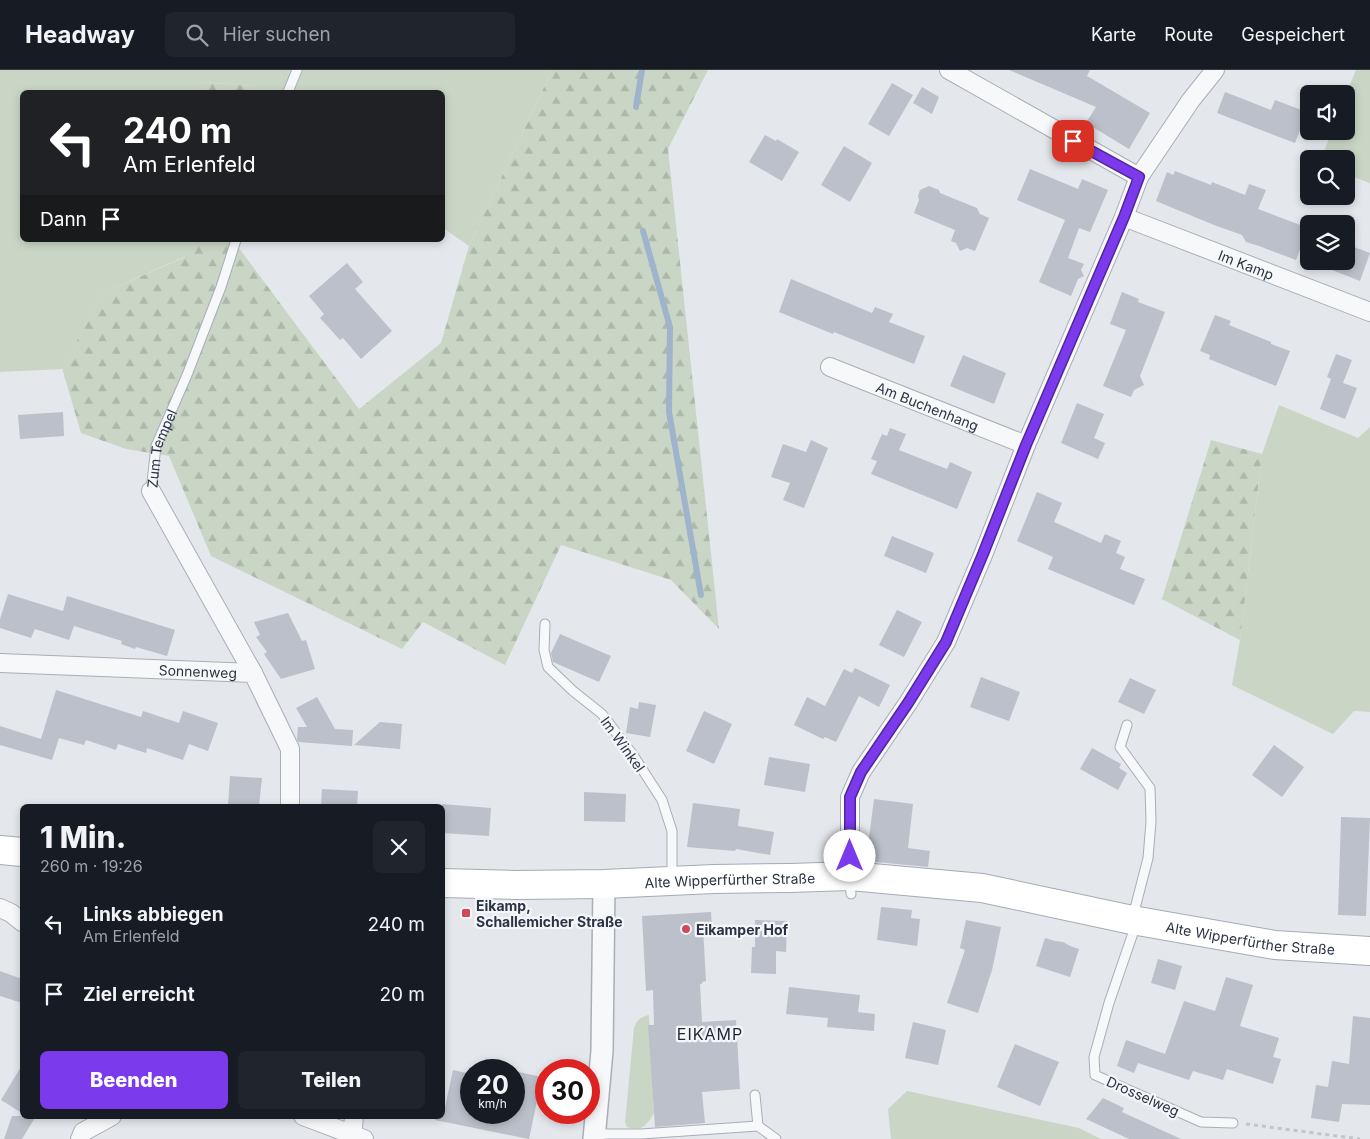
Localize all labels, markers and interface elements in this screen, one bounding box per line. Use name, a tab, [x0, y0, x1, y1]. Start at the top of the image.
search box	[165, 12, 515, 57]
text: Headway	[25, 20, 135, 49]
icon: search	[183, 21, 211, 49]
text: Hier suchen	[223, 23, 331, 46]
text: Karte	[1091, 24, 1136, 45]
text: Route	[1164, 24, 1213, 45]
text: Gespeichert	[1241, 24, 1345, 45]
map controls	[1300, 85, 1355, 270]
button: sound	[1300, 85, 1355, 140]
text: 240 m	[123, 109, 232, 151]
icon: left	[40, 110, 105, 175]
pin	[1052, 120, 1094, 162]
icon: arrive	[1059, 127, 1087, 155]
button: search	[1300, 150, 1355, 205]
text: Am Erlenfeld	[123, 151, 256, 177]
icon: arrive	[97, 205, 125, 233]
text: Dann	[40, 208, 87, 231]
button: layers	[1300, 215, 1355, 270]
street label: Im Kamp	[1216, 246, 1276, 283]
street label: Am Buchenhang	[874, 378, 981, 434]
street label: Zum Tempel	[143, 406, 180, 489]
street label: Sonnenweg	[158, 661, 237, 681]
street label: Im Winkel	[597, 713, 649, 775]
text: 1 Min.	[40, 819, 126, 855]
button: close	[373, 821, 425, 873]
position arrow	[823, 829, 875, 881]
text: 260 m · 19:26	[40, 856, 143, 876]
street label: Alte Wipperfürther Straße	[644, 869, 815, 891]
place label: Eikamp, Schallemicher Straße	[476, 897, 623, 930]
text: Links abbiegen	[83, 903, 224, 926]
marker: Eikamp, Schallemicher Straße	[460, 907, 472, 919]
icon: left	[40, 910, 68, 938]
text: 240 m	[367, 913, 425, 936]
street label: Alte Wipperfürther Straße	[1165, 918, 1335, 957]
place label: Eikamper Hof	[696, 921, 789, 938]
marker: Eikamper Hof	[680, 923, 692, 935]
text: Am Erlenfeld	[83, 926, 180, 946]
icon: arrive	[40, 980, 68, 1008]
text: Ziel erreicht	[83, 983, 195, 1006]
text: 20 m	[379, 983, 425, 1006]
district label: EIKAMP	[677, 1024, 743, 1044]
button: Beenden	[40, 1051, 228, 1109]
button: Teilen	[238, 1051, 425, 1109]
speed limit sign: 30	[535, 1059, 600, 1124]
text: 20	[476, 1070, 509, 1100]
street label: Drosselweg	[1104, 1072, 1182, 1120]
text: km/h	[478, 1096, 507, 1111]

